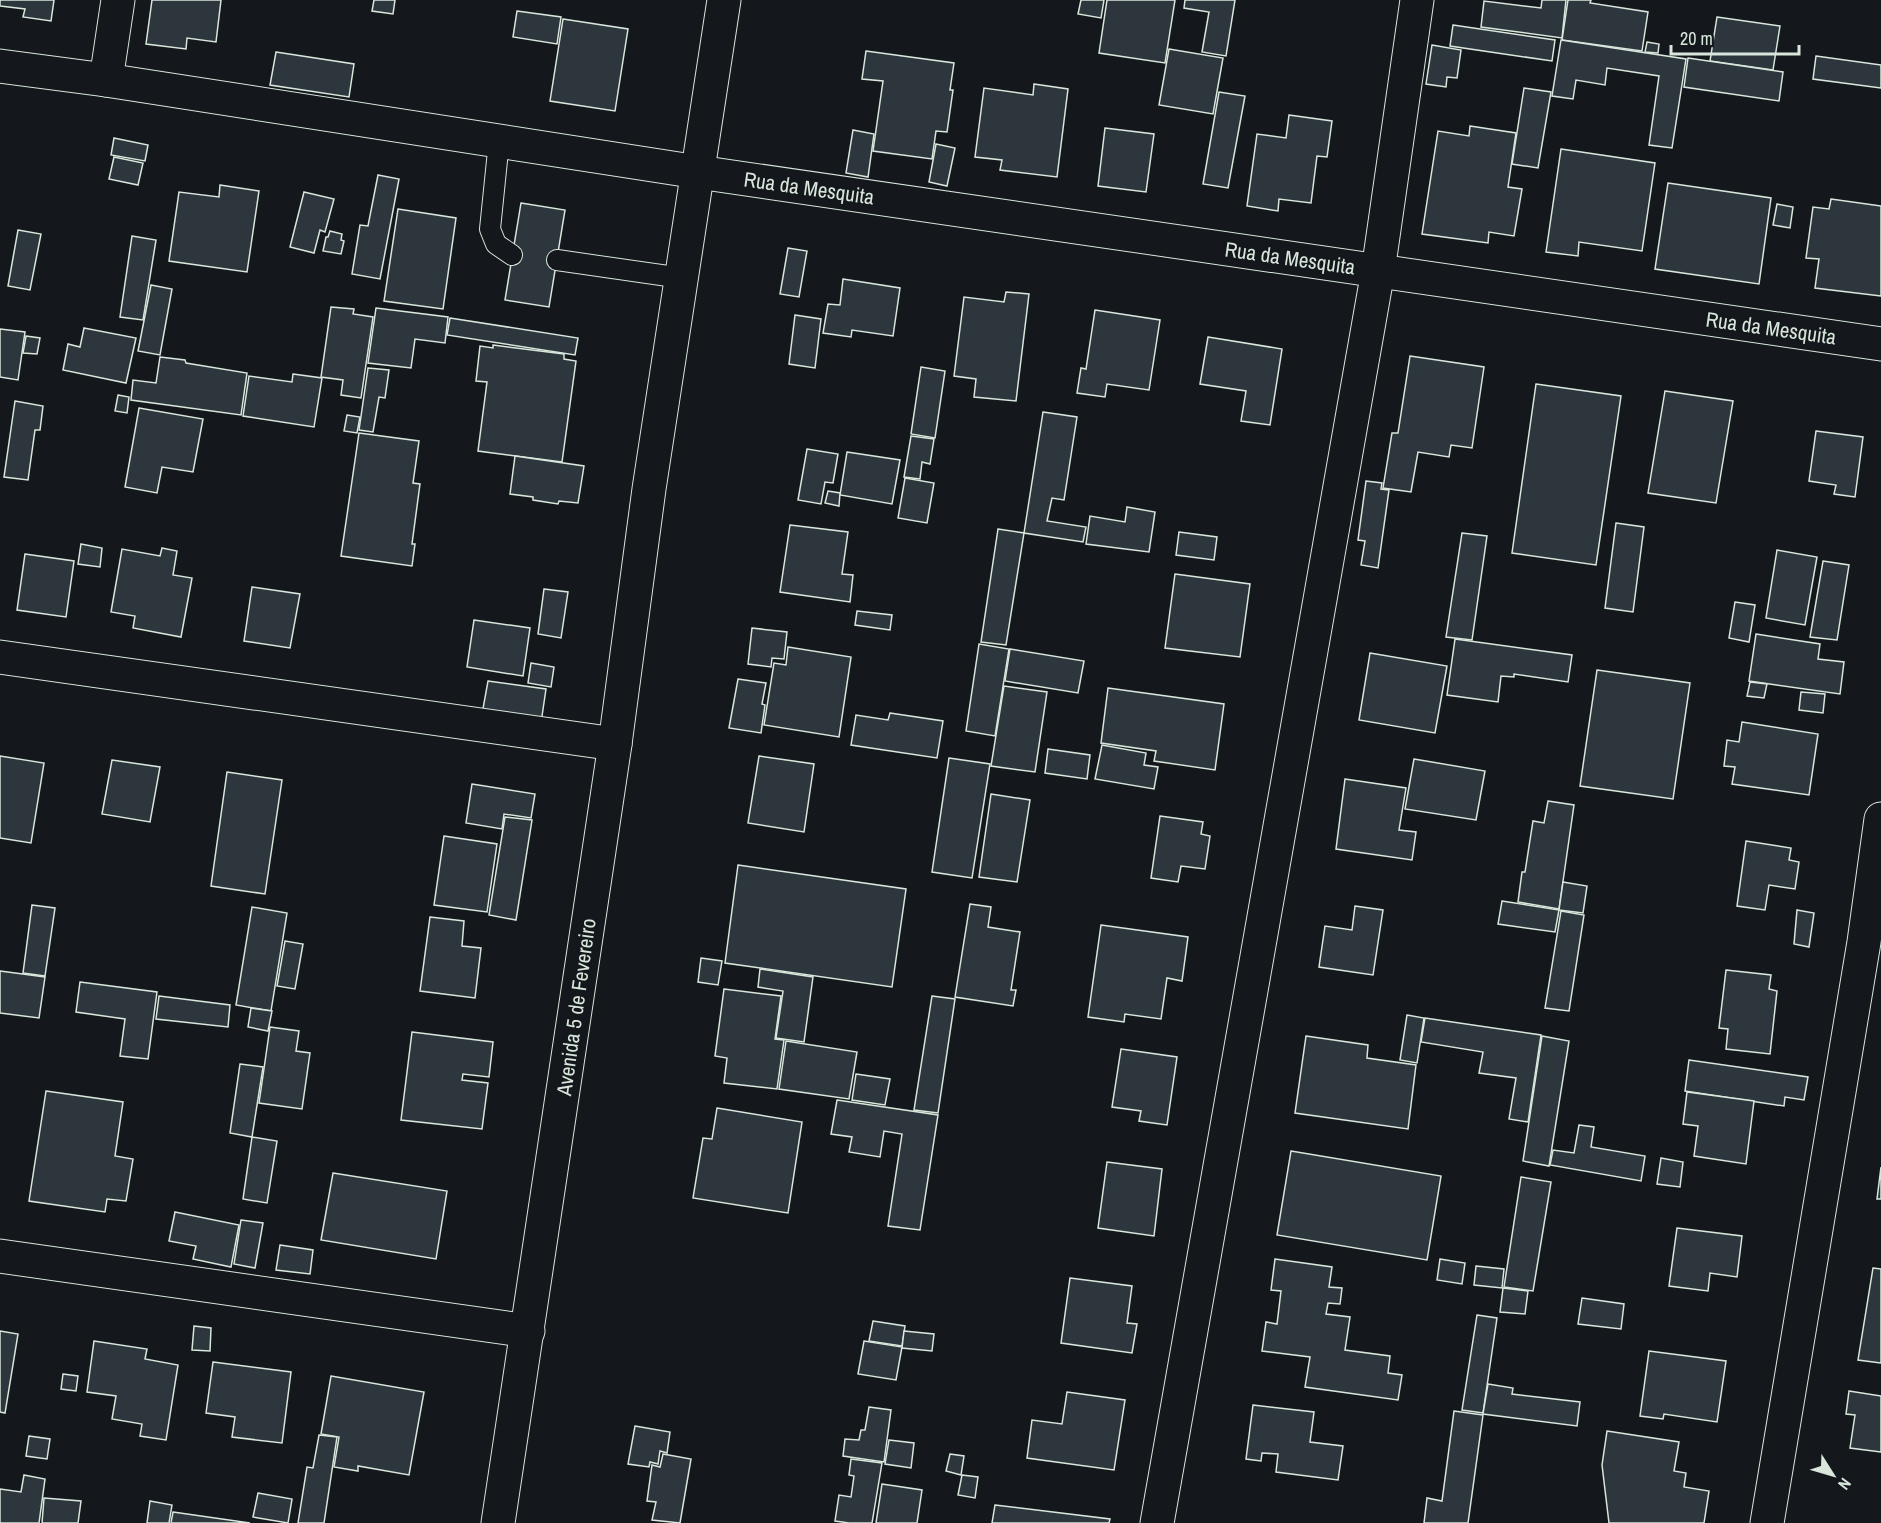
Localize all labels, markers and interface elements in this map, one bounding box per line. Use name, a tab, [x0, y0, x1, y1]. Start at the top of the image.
scale bar	[1671, 18, 1798, 56]
text: 20 m	[1680, 26, 1713, 51]
street label: Rua da Mesquita	[742, 165, 876, 212]
street label: Rua da Mesquita	[1223, 235, 1357, 282]
street label: Rua da Mesquita	[1704, 305, 1838, 352]
street label: Avenida 5 de Fevereiro	[549, 916, 603, 1099]
north arrow	[1803, 1445, 1863, 1505]
text: N	[1833, 1474, 1857, 1494]

